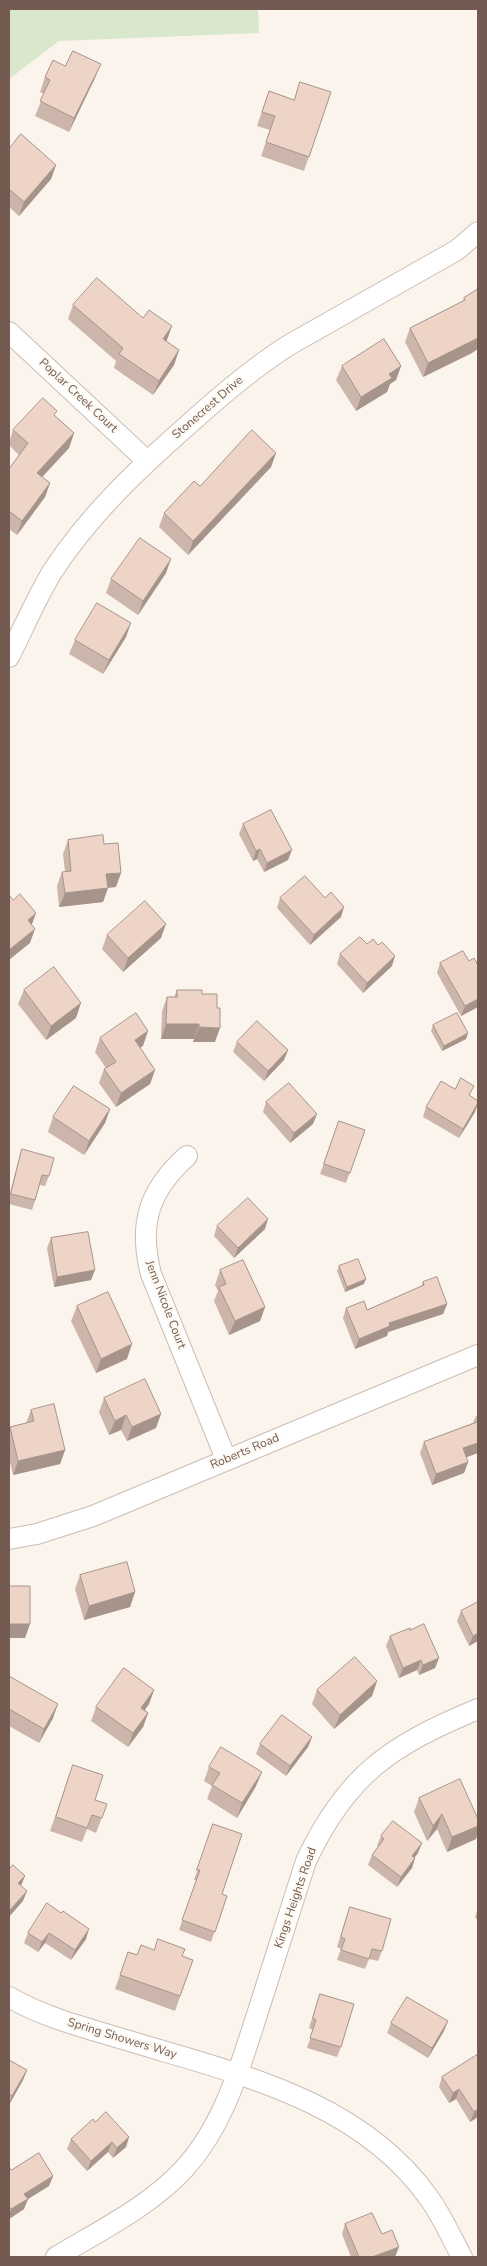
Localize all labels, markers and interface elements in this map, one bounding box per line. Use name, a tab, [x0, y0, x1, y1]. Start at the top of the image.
street label: Poplar Creek Court	[36, 356, 120, 436]
street label: Stonecrest Drive	[170, 373, 246, 443]
street label: Jenn Nicole Court	[142, 1259, 188, 1351]
street label: Roberts Road	[208, 1431, 282, 1473]
street label: Kings Heights Road	[272, 1845, 320, 1951]
street label: Spring Showers Way	[66, 2016, 178, 2062]

